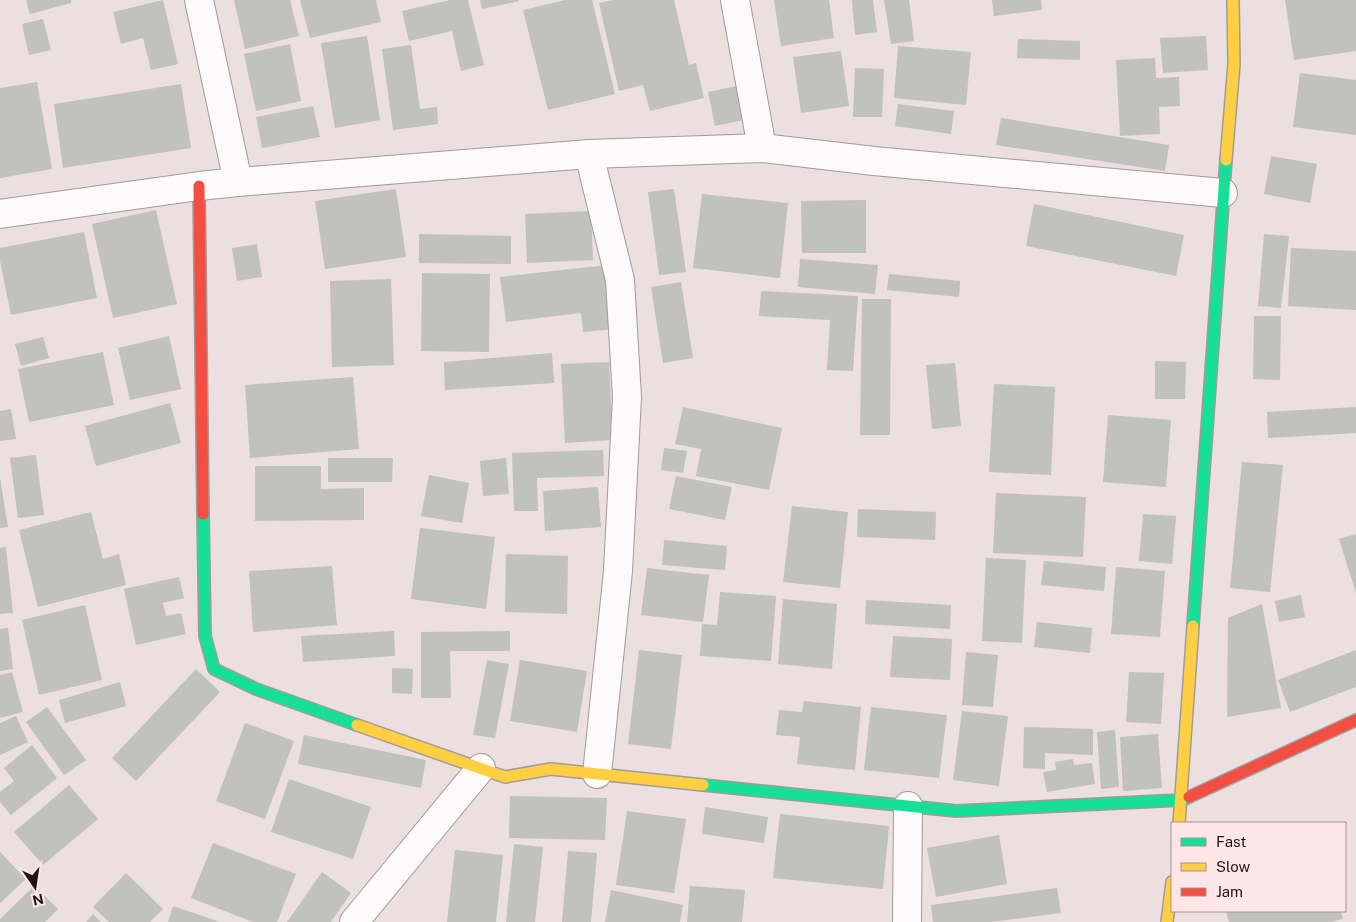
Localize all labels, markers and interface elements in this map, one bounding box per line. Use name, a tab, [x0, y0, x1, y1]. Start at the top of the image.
legend	[1171, 822, 1346, 912]
text: Fast	[1216, 833, 1246, 850]
text: Slow	[1216, 858, 1251, 875]
north arrow	[10, 862, 60, 912]
text: Jam	[1216, 883, 1243, 900]
text: N	[31, 891, 45, 909]

